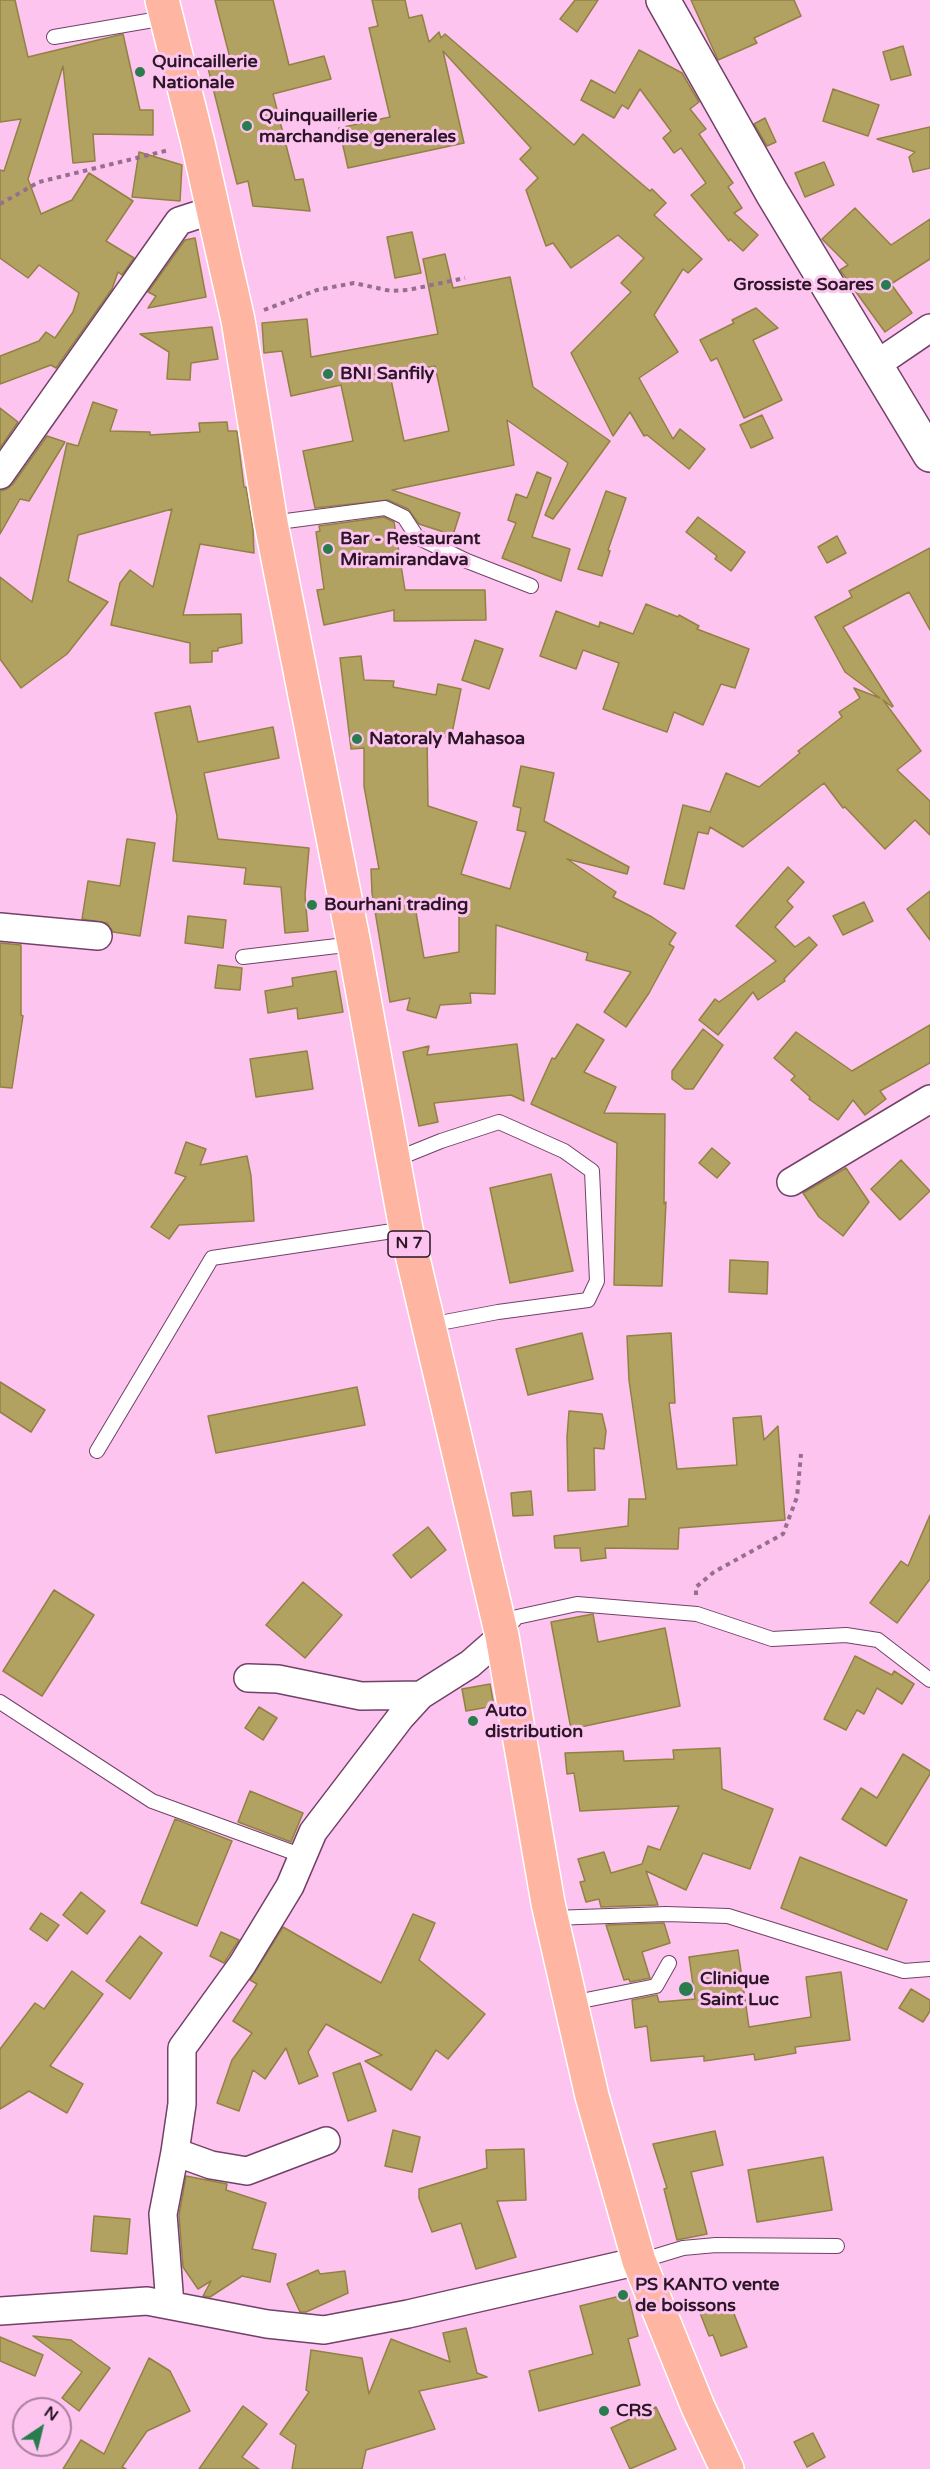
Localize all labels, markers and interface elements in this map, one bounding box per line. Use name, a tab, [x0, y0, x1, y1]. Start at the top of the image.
place label: Quincaillerie Nationale	[152, 51, 258, 94]
marker: Quincaillerie Nationale	[133, 65, 147, 79]
place label: Quinquaillerie marchandise generales	[259, 105, 456, 148]
marker: Quinquaillerie marchandise generales	[240, 119, 254, 133]
place label: Grossiste Soares	[733, 274, 874, 296]
marker: Grossiste Soares	[879, 278, 893, 292]
place label: BNI Sanfily	[340, 363, 434, 385]
marker: BNI Sanfily	[321, 367, 335, 381]
place label: Bar - Restaurant Miramirandava	[340, 528, 480, 570]
marker: Bar - Restaurant Miramirandava	[321, 542, 335, 556]
place label: Natoraly Mahasoa	[369, 728, 525, 750]
marker: Natoraly Mahasoa	[350, 732, 364, 746]
place label: Bourhani trading	[324, 894, 468, 916]
marker: Bourhani trading	[305, 898, 319, 912]
road number: N 7	[388, 1231, 430, 1257]
place label: Auto distribution	[485, 1700, 583, 1742]
marker: Auto distribution	[466, 1714, 480, 1728]
place label: Clinique Saint Luc	[700, 1968, 779, 2010]
marker: Clinique Saint Luc	[677, 1980, 695, 1998]
place label: PS KANTO vente de boissons	[635, 2274, 780, 2316]
marker: PS KANTO vente de boissons	[616, 2288, 630, 2302]
north arrow	[12, 2397, 72, 2457]
place label: CRS	[616, 2400, 652, 2422]
text: N	[40, 2402, 62, 2426]
marker: CRS	[597, 2404, 611, 2418]

